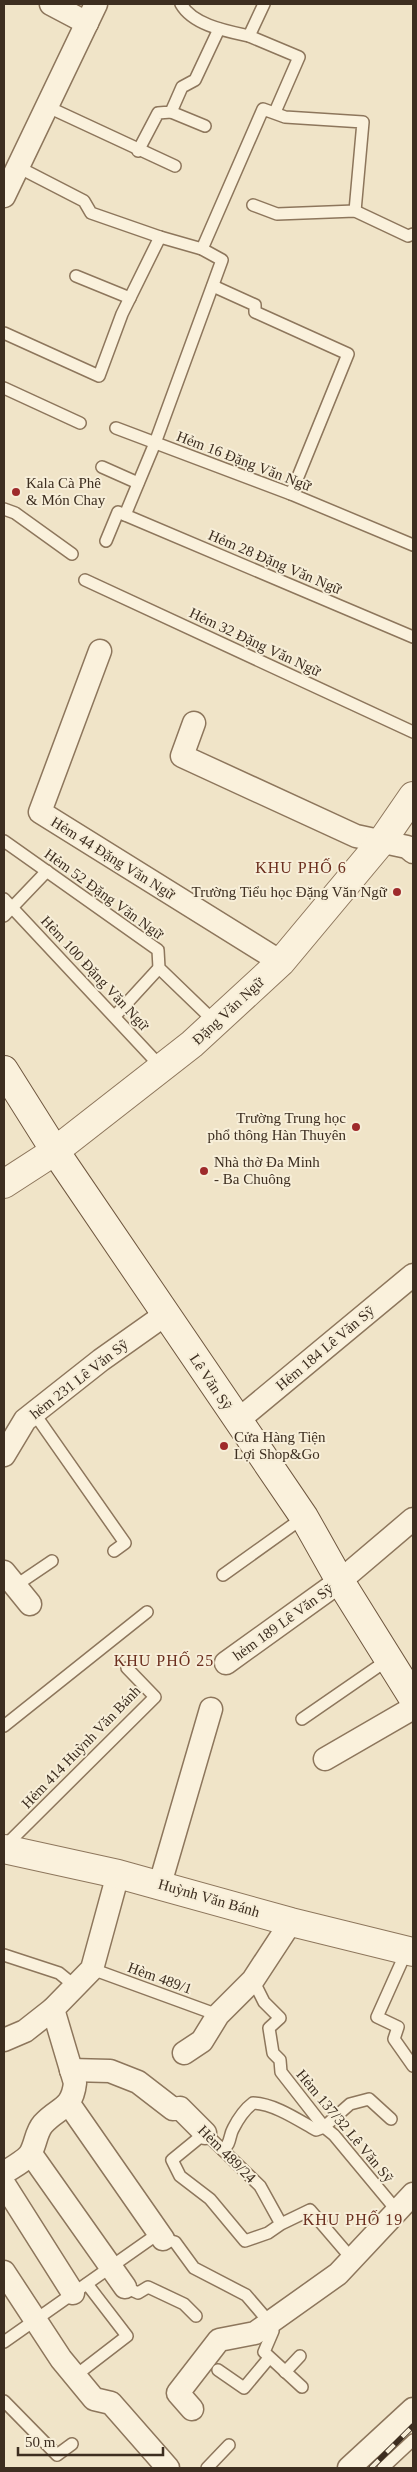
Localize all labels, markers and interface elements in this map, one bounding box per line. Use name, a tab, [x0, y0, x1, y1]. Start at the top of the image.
street label: Hẻm 16 Đặng Văn Ngữ	[174, 428, 314, 494]
place label: Kala Cà Phê & Món Chay	[26, 475, 106, 508]
marker: Kala Cà Phê & Món Chay	[10, 486, 22, 498]
street label: Hẻm 28 Đặng Văn Ngữ	[206, 527, 345, 598]
street label: Hẻm 32 Đặng Văn Ngữ	[187, 605, 324, 680]
street label: Hẻm 44 Đặng Văn Ngữ	[48, 813, 179, 903]
street label: Hẻm 52 Đặng Văn Ngữ	[42, 846, 167, 943]
district label: KHU PHỐ 6	[255, 858, 347, 876]
place label: Trường Tiểu học Đặng Văn Ngữ	[192, 884, 388, 900]
marker: Trường Tiểu học Đặng Văn Ngữ	[391, 886, 403, 898]
street label: Hẻm 100 Đặng Văn Ngữ	[38, 913, 153, 1034]
street label: Đặng Văn Ngữ	[189, 973, 267, 1048]
place label: Trường Trung học phổ thông Hàn Thuyên	[208, 1110, 346, 1143]
marker: Trường Trung học phổ thông Hàn Thuyên	[350, 1121, 362, 1133]
place label: Nhà thờ Đa Minh - Ba Chuông	[214, 1154, 320, 1187]
marker: Nhà thờ Đa Minh - Ba Chuông	[198, 1165, 210, 1177]
street label: Hẻm 184 Lê Văn Sỹ	[273, 1302, 378, 1394]
street label: hẻm 231 Lê Văn Sỹ	[27, 1336, 131, 1422]
street label: Lê Văn Sỹ	[187, 1351, 236, 1413]
place label: Cửa Hàng Tiện Lợi Shop&Go	[234, 1429, 326, 1462]
marker: Cửa Hàng Tiện Lợi Shop&Go	[218, 1440, 230, 1452]
street label: hẻm 189 Lê Văn Sỹ	[230, 1580, 337, 1664]
district label: KHU PHỐ 25	[114, 1651, 214, 1669]
street label: Hẻm 414 Huỳnh Văn Bánh	[18, 1682, 144, 1811]
street label: Huỳnh Văn Bánh	[156, 1876, 262, 1920]
street label: Hèm 489/1	[126, 1959, 194, 1997]
street label: Hẻm 137/32 Lê Văn Sỹ	[293, 2066, 397, 2186]
street label: Hẻm 489/24	[195, 2122, 259, 2186]
district label: KHU PHỐ 19	[303, 2210, 403, 2228]
scale bar	[18, 2424, 162, 2456]
text: 50 m	[25, 2434, 56, 2450]

